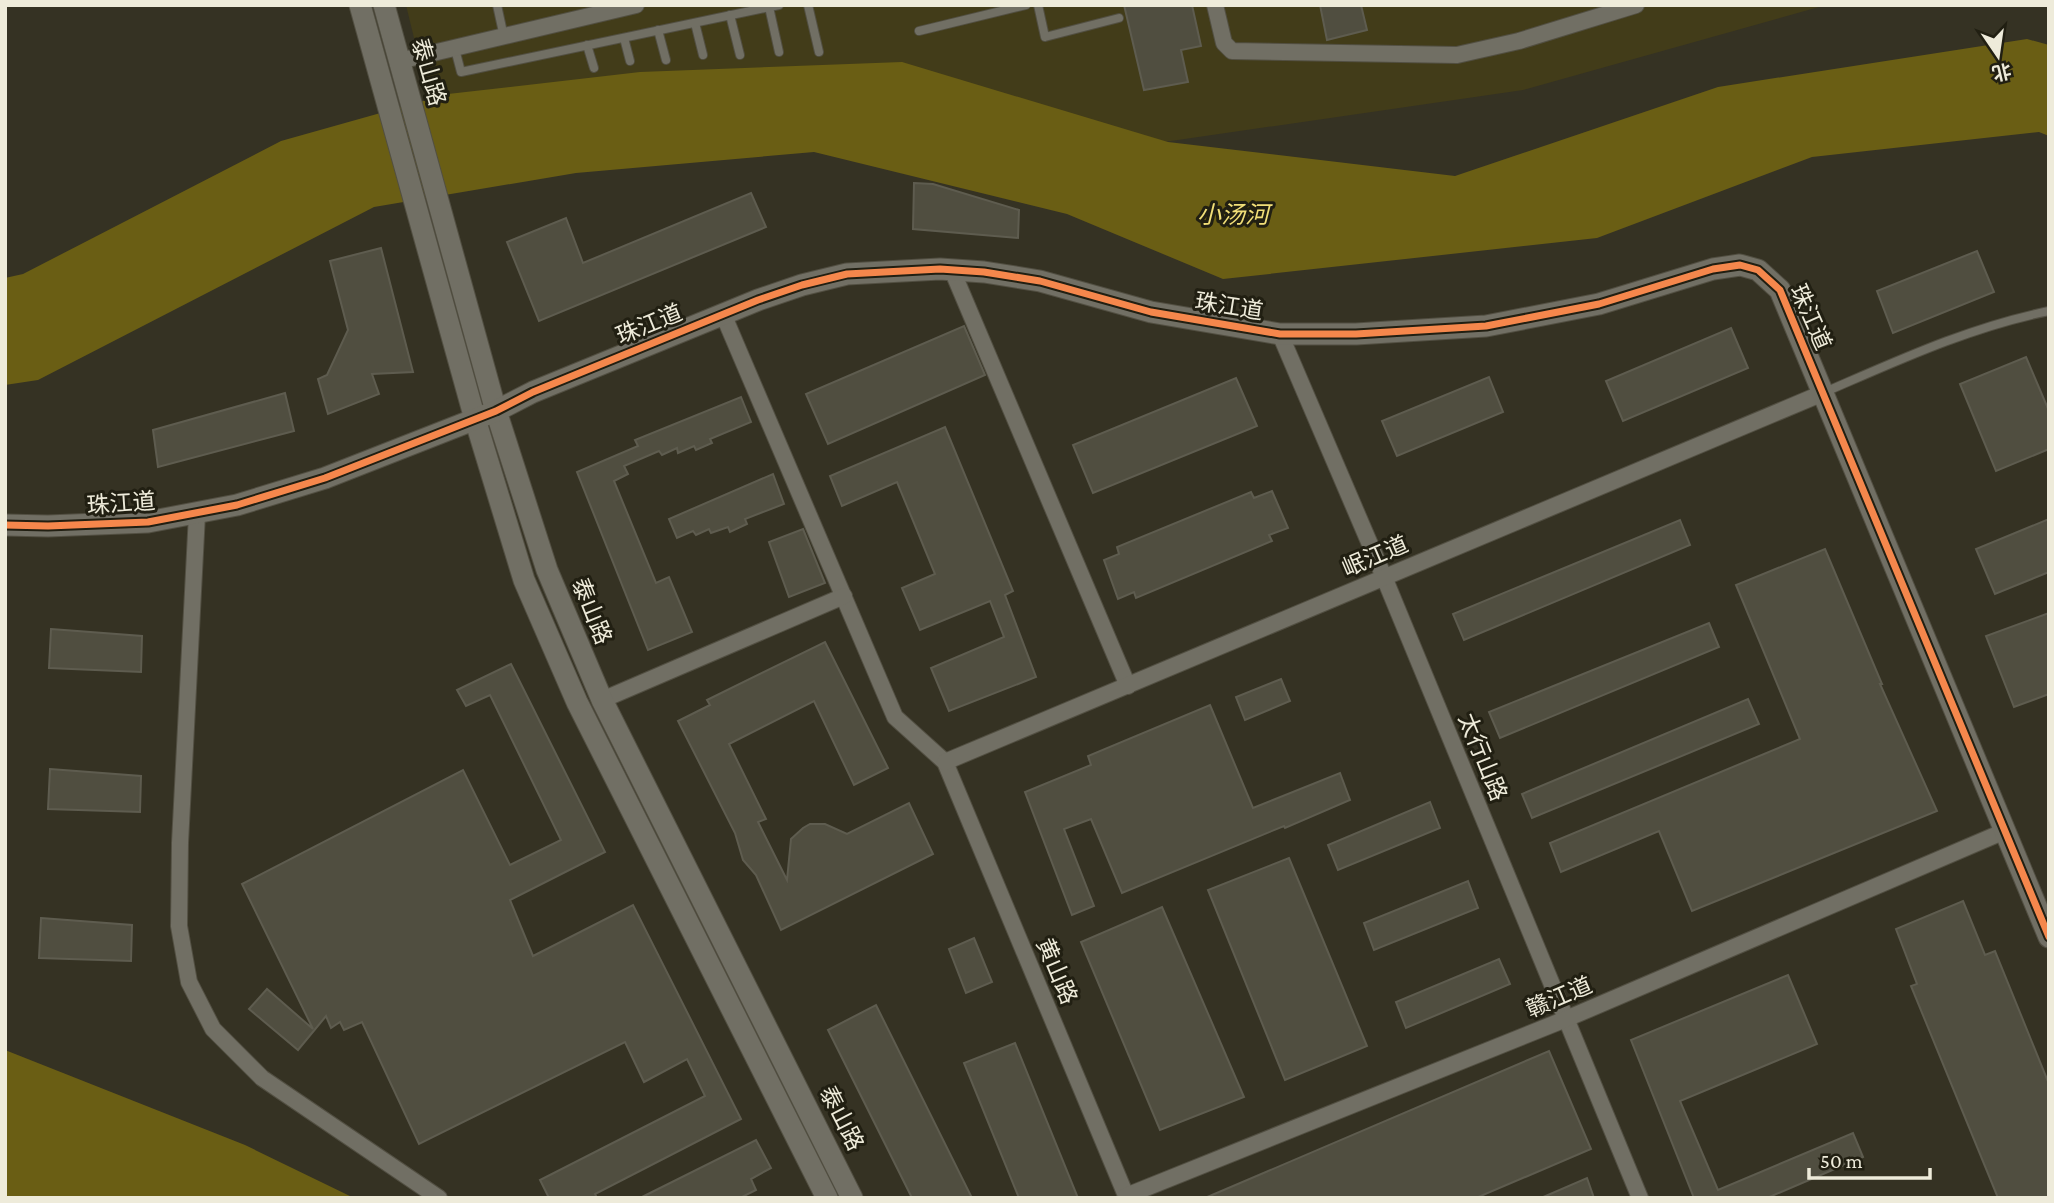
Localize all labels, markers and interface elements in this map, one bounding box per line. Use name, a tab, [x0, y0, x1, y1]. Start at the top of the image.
north arrow	[1963, 21, 2033, 91]
street label: 泰山路	[407, 35, 451, 109]
text: 北	[1990, 60, 2013, 84]
water label: 小汤河	[1197, 201, 1273, 228]
street label: 珠江道	[1785, 280, 1837, 354]
street label: 珠江道	[1193, 288, 1265, 324]
street label: 珠江道	[612, 299, 686, 349]
street label: 珠江道	[86, 488, 156, 518]
street label: 岷江道	[1338, 531, 1412, 581]
street label: 泰山路	[567, 574, 617, 648]
street label: 太行山路	[1454, 709, 1512, 805]
street label: 黄山路	[1032, 934, 1082, 1008]
street label: 赣江道	[1522, 972, 1596, 1022]
street label: 泰山路	[815, 1081, 869, 1155]
scale bar	[1809, 1136, 1930, 1180]
text: 50 m	[1820, 1149, 1863, 1173]

